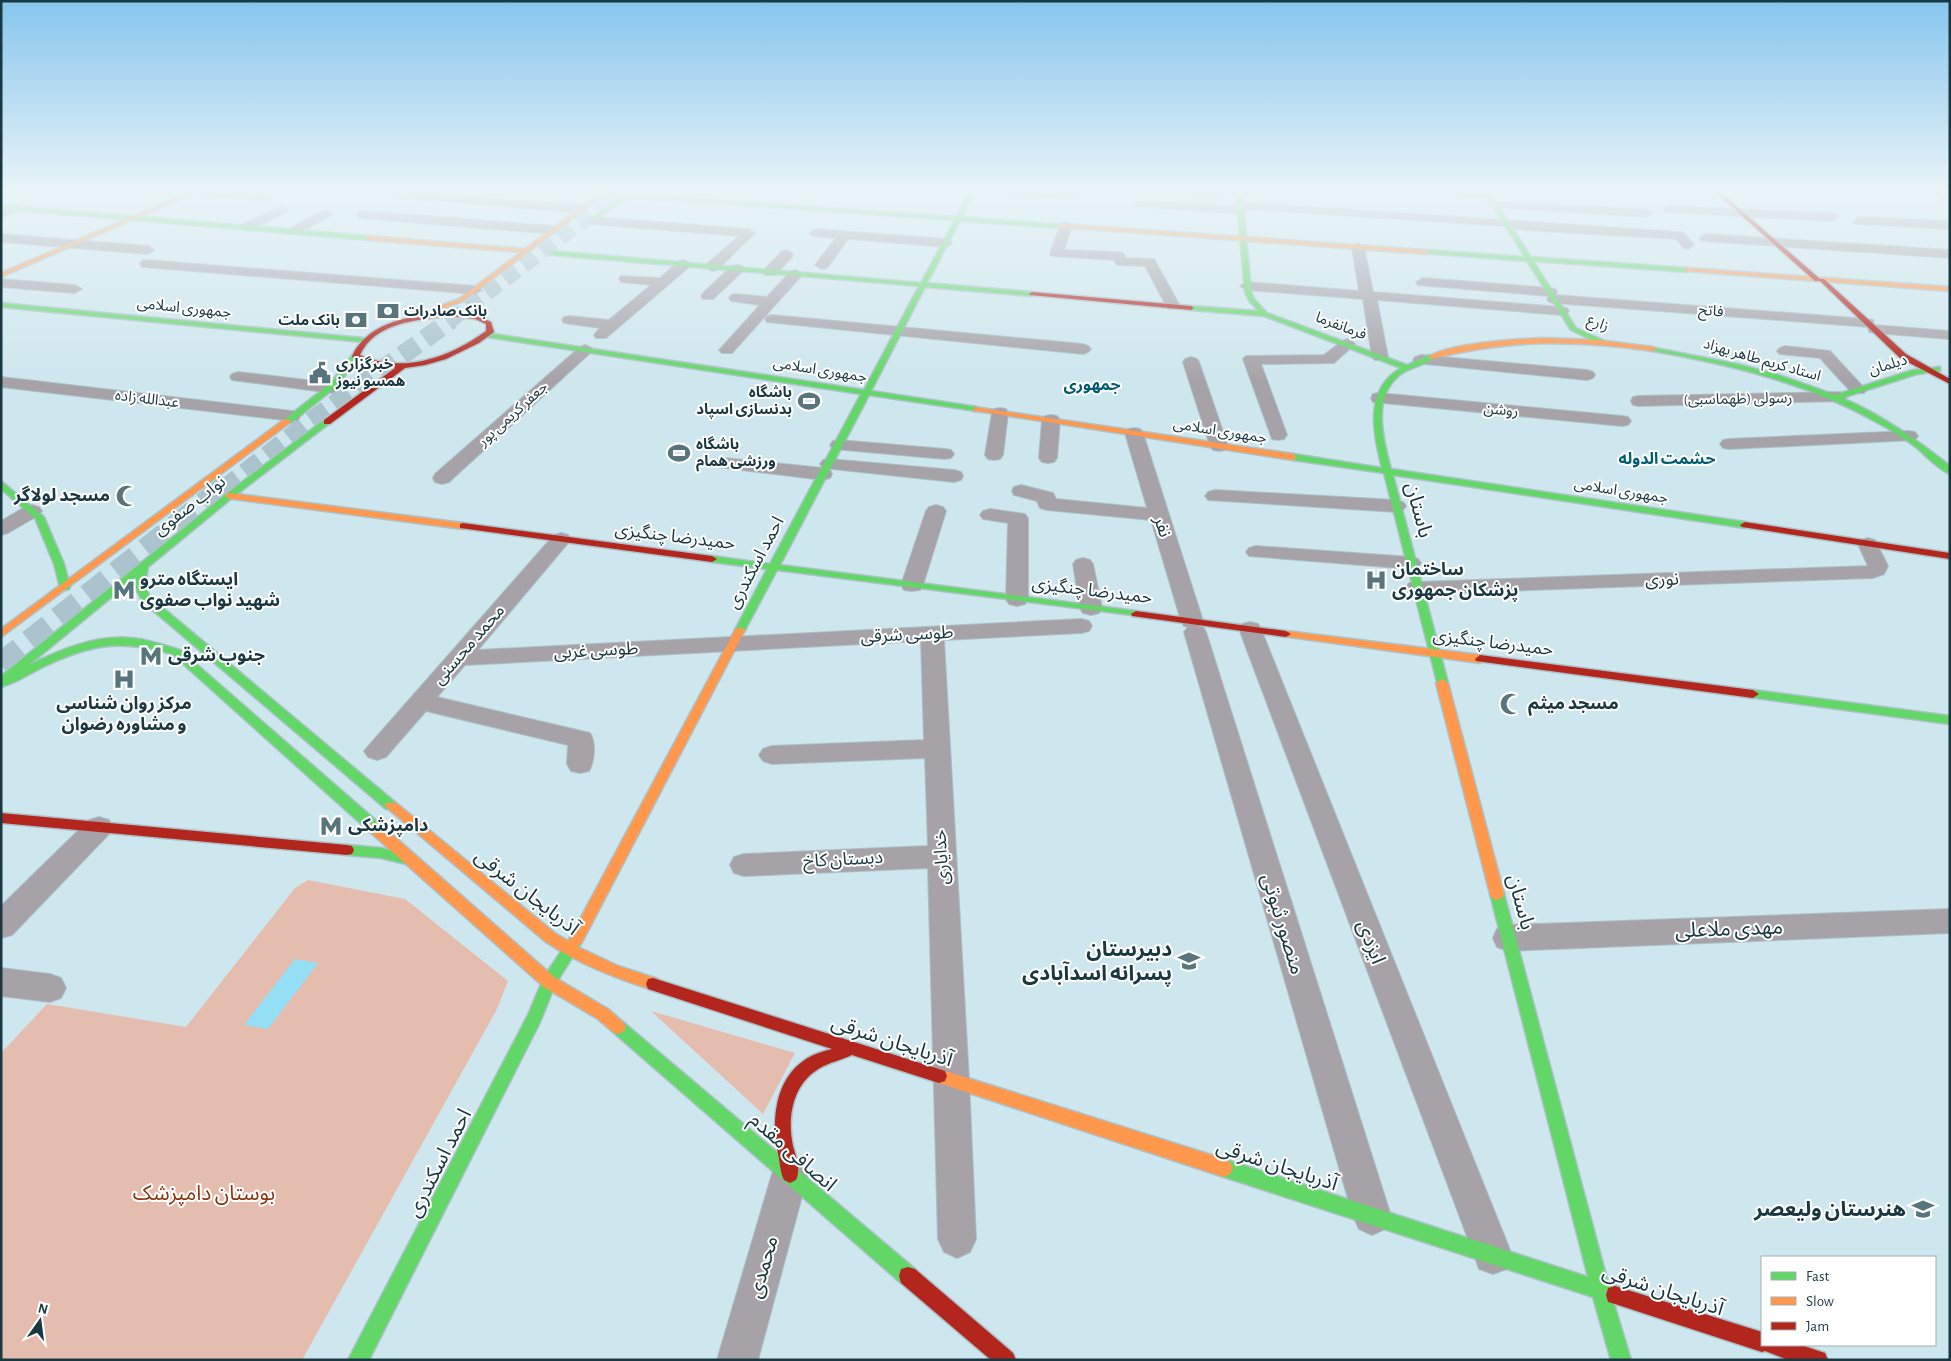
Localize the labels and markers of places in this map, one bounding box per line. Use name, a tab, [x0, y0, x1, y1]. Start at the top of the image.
bank icon: بانک صادرات	[375, 298, 401, 324]
place label: بانک صادرات	[404, 304, 487, 320]
bank icon: بانک ملت	[343, 307, 369, 333]
place label: بانک ملت	[278, 313, 340, 328]
place label: خبرگزاری همسو نیوز	[335, 355, 406, 390]
public building icon: خبرگزاری همسو نیوز	[307, 360, 333, 386]
place label: باشگاه بدنسازی اسپاد	[696, 383, 792, 418]
sports icon: باشگاه بدنسازی اسپاد	[796, 388, 822, 414]
place label: باشگاه ورزشی همام	[696, 435, 776, 472]
sports icon: باشگاه ورزشی همام	[666, 440, 692, 466]
mosque icon: مسجد لولاگر	[114, 483, 140, 509]
place label: مسجد لولاگر	[13, 485, 110, 506]
place label: ساختمان پزشکان جمهوری	[1392, 561, 1518, 602]
hospital icon: ساختمان پزشکان جمهوری	[1363, 567, 1389, 593]
place label: ایستگاه مترو شهید نواب صفوی	[140, 569, 280, 610]
metro station icon: ایستگاه مترو شهید نواب صفوی	[111, 577, 137, 603]
metro station icon: جنوب شرقی	[138, 643, 164, 669]
place label: جنوب شرقی	[168, 646, 265, 666]
hospital icon: مرکز روان شناسی و مشاوره رضوان	[111, 666, 137, 692]
mosque icon: مسجد میثم	[1498, 691, 1524, 717]
place label: مرکز روان شناسی و مشاوره رضوان	[56, 695, 192, 735]
place label: مسجد میثم	[1528, 695, 1619, 716]
metro station icon: دامپزشکی	[318, 813, 344, 839]
place label: دامپزشکی	[348, 817, 428, 837]
place label: دبیرستان پسرانه اسدآبادی	[1022, 939, 1172, 986]
school or university icon: دبیرستان پسرانه اسدآبادی	[1176, 948, 1202, 974]
school or university icon: هنرستان ولیعصر	[1910, 1196, 1936, 1222]
place label: هنرستان ولیعصر	[1753, 1199, 1906, 1221]

